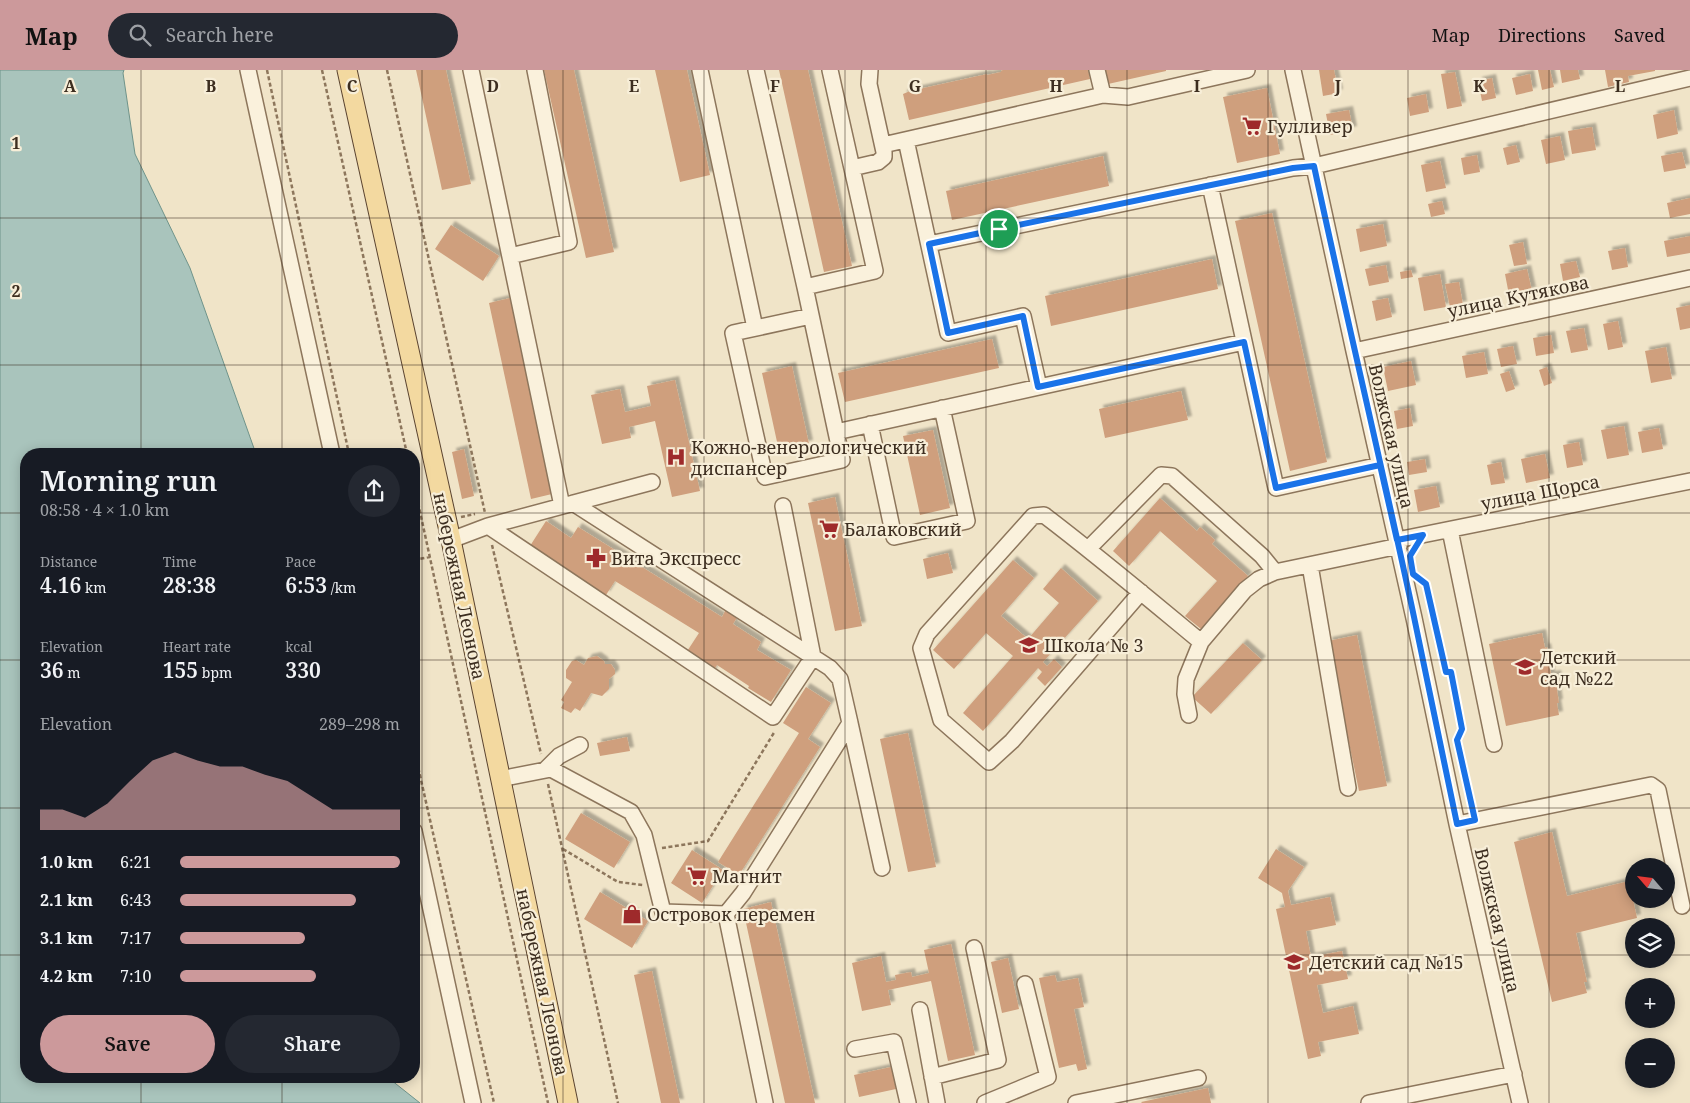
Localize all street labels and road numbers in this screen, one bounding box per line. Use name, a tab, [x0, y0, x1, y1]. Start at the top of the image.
street label: улица Кутякова	[1445, 269, 1591, 323]
street label: Волжская улица	[1364, 361, 1420, 511]
street label: улица Щорса	[1479, 469, 1601, 515]
street label: набережная Леонова	[428, 490, 492, 682]
street label: Волжская улица	[1470, 845, 1526, 995]
street label: набережная Леонова	[511, 886, 575, 1078]

